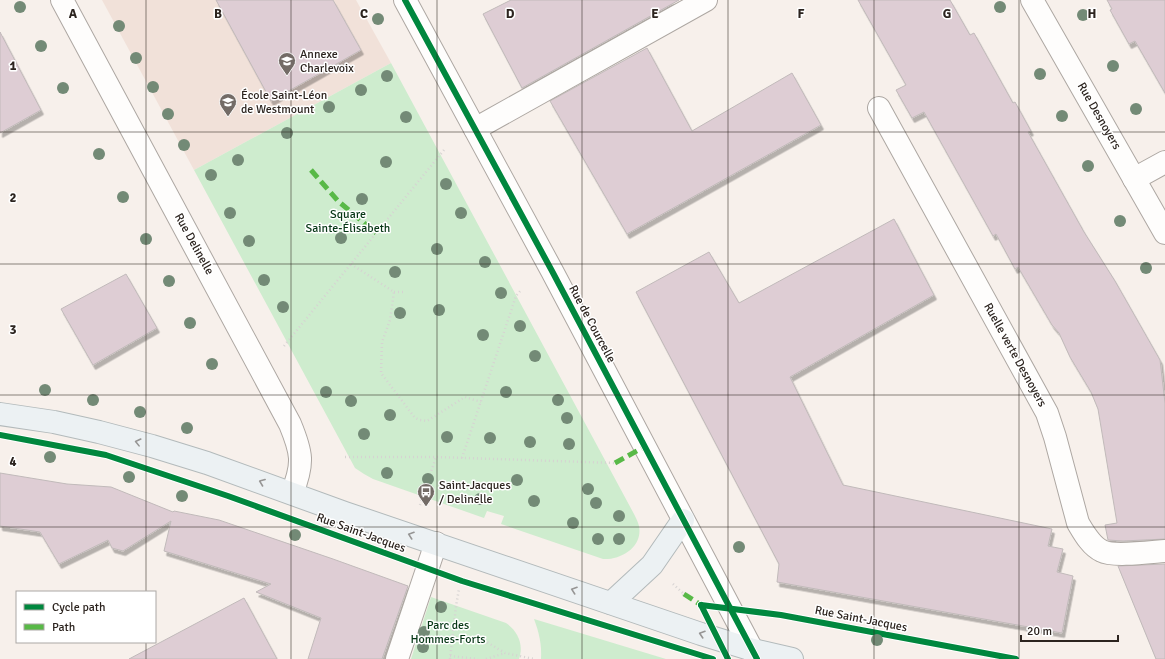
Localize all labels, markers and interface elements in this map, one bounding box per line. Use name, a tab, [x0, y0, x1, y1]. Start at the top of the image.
text: A	[69, 6, 78, 22]
text: B	[214, 6, 222, 22]
text: C	[360, 6, 368, 22]
text: D	[506, 6, 515, 22]
text: E	[651, 6, 659, 22]
text: F	[798, 6, 805, 22]
text: G	[943, 6, 951, 22]
text: H	[1088, 6, 1096, 22]
place label: Annexe Charlevoix	[300, 47, 354, 76]
school or university icon: Annexe Charlevoix	[277, 51, 297, 76]
text: 1	[9, 58, 17, 74]
street label: Rue Desnoyers	[1074, 80, 1124, 152]
place label: École Saint-Léon de Westmount	[241, 88, 327, 117]
school or university icon: École Saint-Léon de Westmount	[218, 92, 238, 117]
text: 2	[9, 190, 17, 206]
park label: Square Sainte-Élisabeth	[306, 207, 390, 236]
street label: Rue Delinelle	[171, 211, 217, 277]
street label: Rue de Courcelle	[565, 283, 619, 365]
street label: Ruelle verte Desnoyers	[980, 300, 1050, 410]
text: 3	[9, 322, 17, 338]
one-way arrow	[135, 438, 142, 447]
text: 4	[9, 454, 17, 470]
place label: Saint-Jacques / Delinelle	[439, 478, 511, 507]
one-way arrow	[259, 479, 266, 487]
bus stop icon: Saint-Jacques / Delinelle	[416, 482, 436, 507]
street label: Rue Saint-Jacques	[314, 510, 408, 556]
one-way arrow	[408, 531, 415, 540]
one-way arrow	[570, 586, 577, 595]
legend	[16, 591, 156, 643]
text: Cycle path	[52, 600, 105, 615]
street label: Rue Saint-Jacques	[814, 603, 908, 635]
scale bar	[1021, 617, 1118, 643]
park label: Parc des Hommes-Forts	[410, 618, 486, 647]
text: Path	[52, 620, 75, 635]
text: 20 m	[1027, 624, 1052, 639]
one-way arrow	[699, 630, 706, 639]

